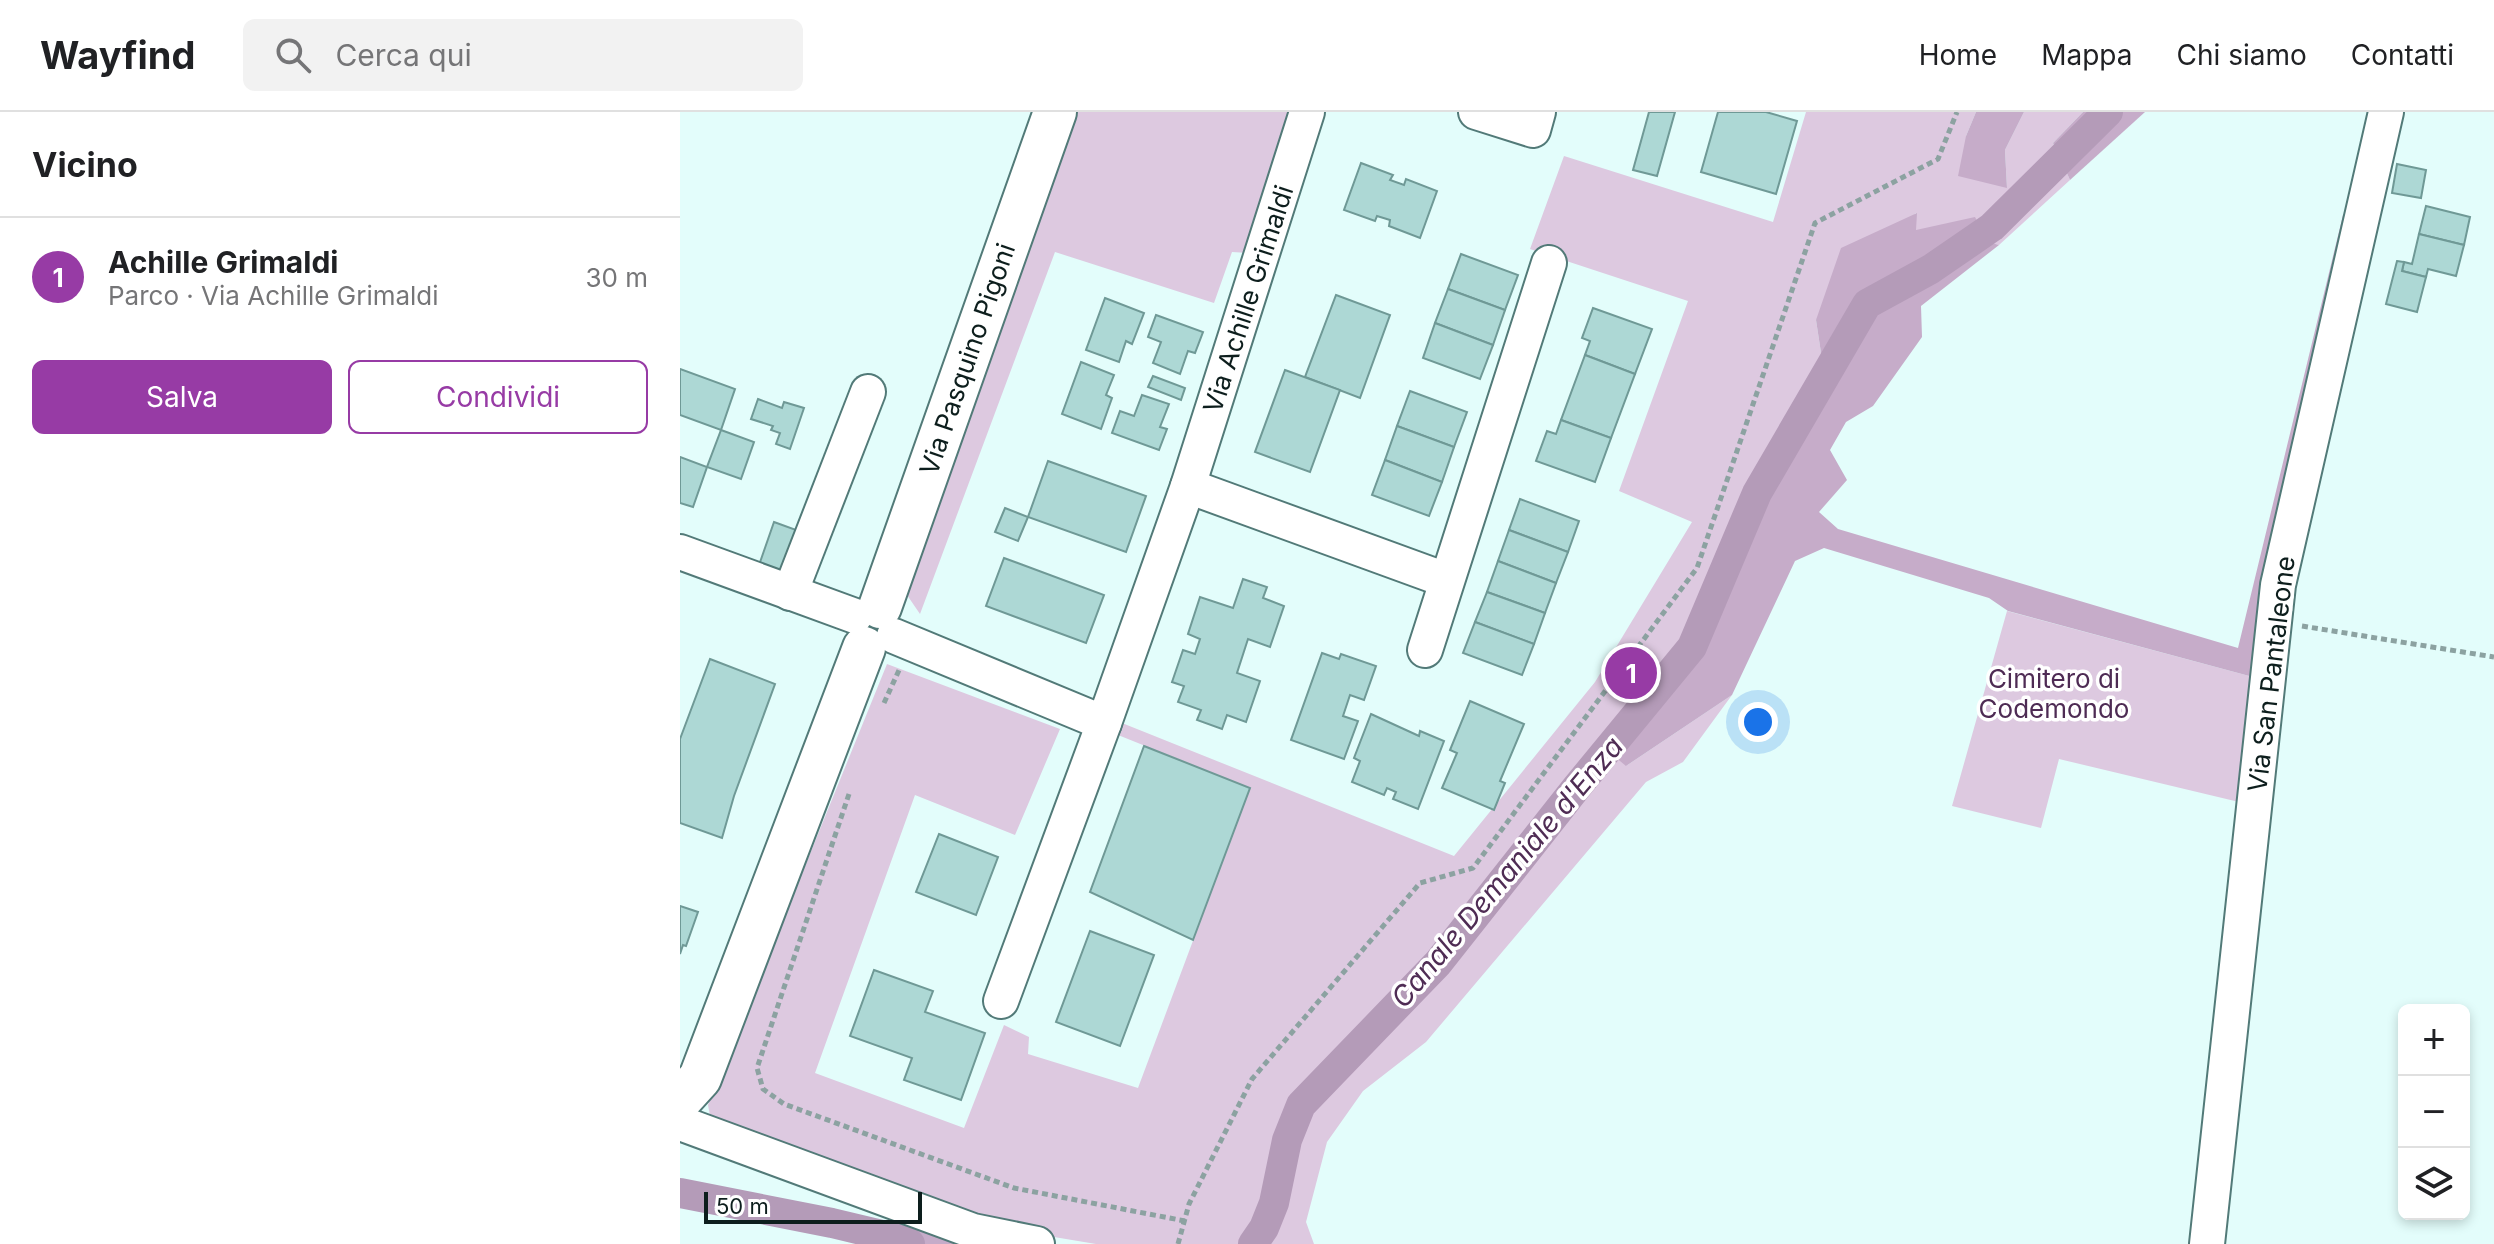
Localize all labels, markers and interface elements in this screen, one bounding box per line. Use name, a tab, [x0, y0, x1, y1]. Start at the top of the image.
search box	[243, 19, 803, 91]
text: Wayfind	[40, 32, 195, 78]
icon: search	[271, 33, 315, 77]
text: Cerca qui	[335, 37, 472, 73]
text: Home	[1919, 38, 1997, 72]
text: Mappa	[2041, 38, 2133, 72]
text: Chi siamo	[2177, 38, 2307, 72]
text: Contatti	[2351, 38, 2454, 72]
text: Vicino	[32, 144, 138, 185]
street label: Via Achille Grimaldi	[1197, 181, 1299, 417]
street label: Via Pasquino Pigoni	[913, 239, 1021, 479]
text: Achille Grimaldi	[108, 244, 338, 280]
text: 1	[52, 262, 64, 293]
text: 30 m	[585, 262, 648, 293]
text: Parco · Via Achille Grimaldi	[108, 280, 439, 311]
button: Salva	[32, 360, 332, 434]
button: Condividi	[348, 360, 648, 434]
street label: Via San Pantaleone	[2241, 554, 2301, 794]
pin: 1	[1605, 643, 1657, 703]
park label: Cimitero di Codemondo	[1979, 663, 2129, 724]
your location	[1738, 702, 1778, 742]
water label: Canale Demaniale d'Enza	[1384, 730, 1630, 1014]
map controls	[2398, 1004, 2470, 1220]
button: +	[2398, 1004, 2470, 1076]
button: −	[2398, 1076, 2470, 1148]
button: layers	[2398, 1148, 2470, 1220]
scale bar	[704, 1188, 922, 1224]
text: 50 m	[716, 1193, 769, 1219]

